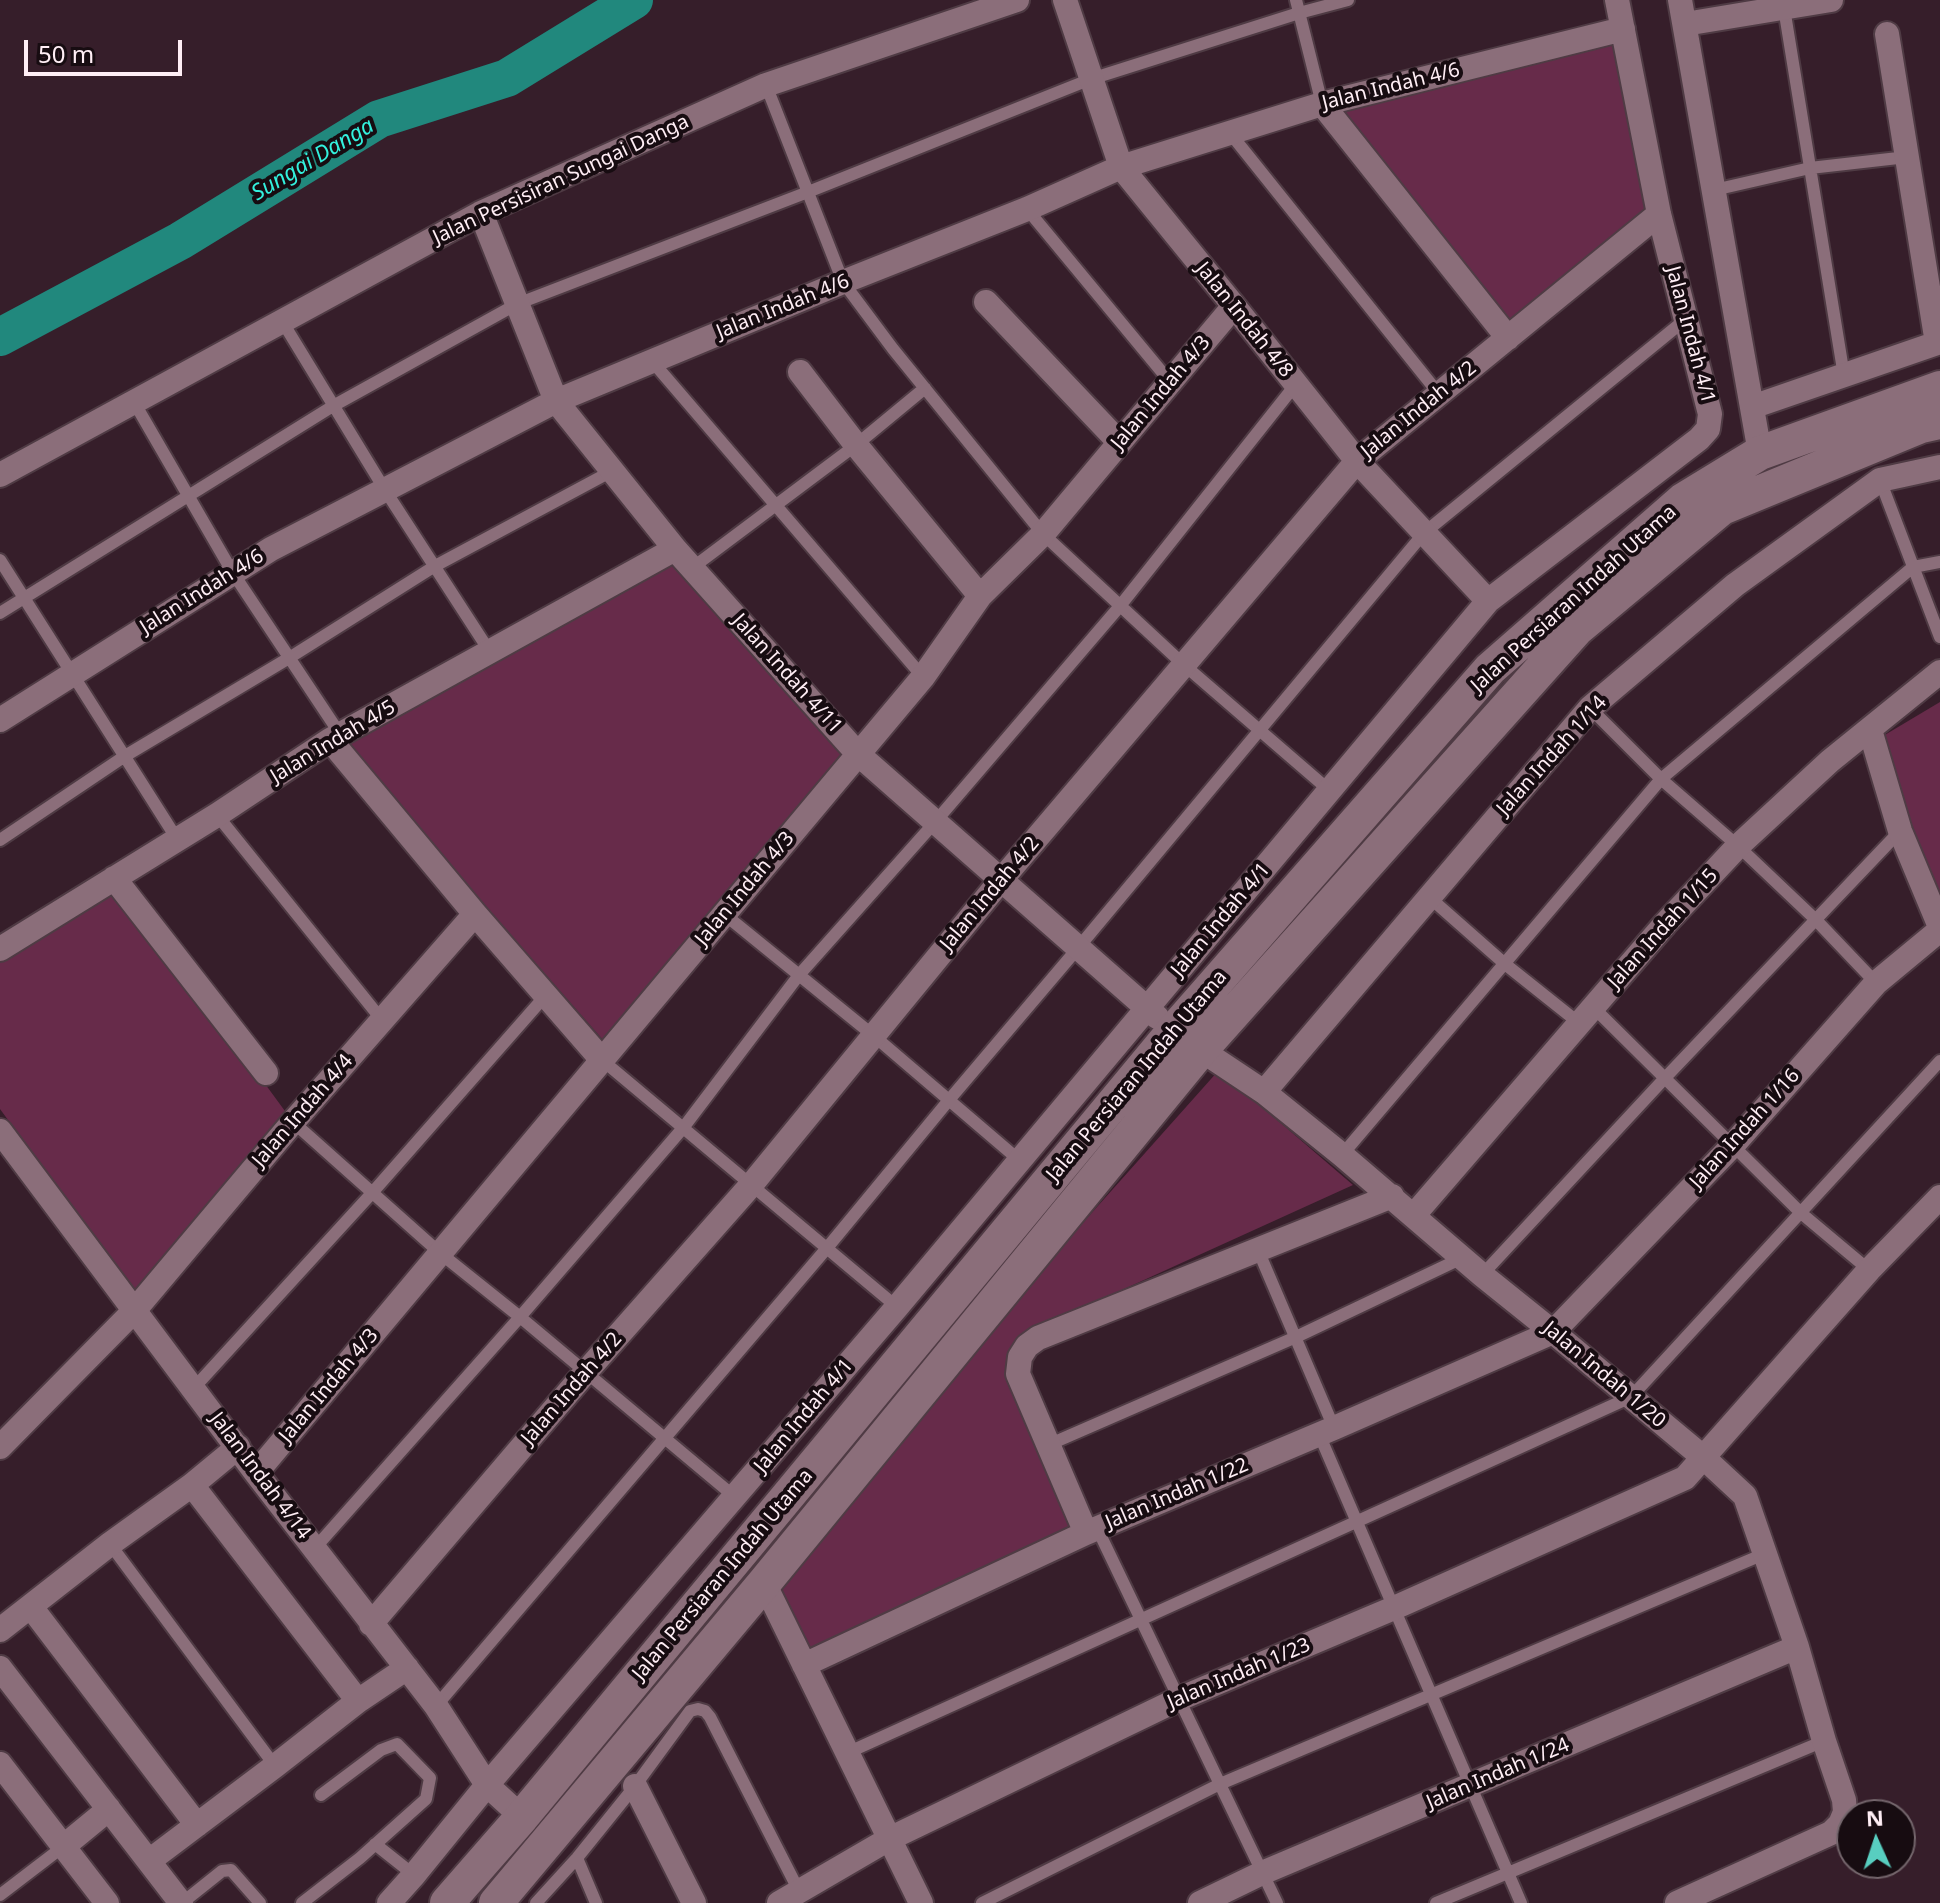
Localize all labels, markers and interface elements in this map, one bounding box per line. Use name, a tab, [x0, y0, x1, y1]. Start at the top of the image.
scale bar	[28, 24, 186, 74]
text: 50 m	[38, 37, 94, 70]
street label: Jalan Indah 4/6	[1320, 58, 1462, 116]
street label: Jalan Persisiran Sungai Danga	[429, 110, 693, 250]
water label: Sungai Danga	[247, 113, 379, 207]
street label: Jalan Indah 4/8	[1190, 258, 1298, 382]
street label: Jalan Indah 4/1	[1660, 264, 1720, 406]
street label: Jalan Indah 4/6	[713, 269, 853, 345]
street label: Jalan Indah 4/3	[1106, 331, 1216, 455]
street label: Jalan Indah 4/2	[1357, 356, 1481, 464]
street label: Jalan Persiaran Indah Utama	[1466, 500, 1682, 698]
street label: Jalan Indah 4/6	[136, 544, 268, 640]
street label: Jalan Indah 4/11	[727, 609, 847, 739]
street label: Jalan Indah 1/14	[1492, 691, 1612, 821]
street label: Jalan Indah 4/5	[266, 695, 400, 789]
street label: Jalan Indah 4/3	[690, 827, 800, 951]
street label: Jalan Indah 4/2	[935, 832, 1045, 956]
street label: Jalan Indah 4/1	[1166, 858, 1276, 982]
street label: Jalan Indah 1/15	[1603, 864, 1723, 994]
street label: Jalan Persiaran Indah Utama	[1042, 966, 1232, 1186]
street label: Jalan Indah 4/4	[248, 1050, 358, 1172]
street label: Jalan Indah 1/16	[1685, 1064, 1805, 1194]
street label: Jalan Indah 1/20	[1538, 1317, 1670, 1433]
street label: Jalan Indah 4/3	[274, 1324, 384, 1448]
street label: Jalan Indah 4/2	[517, 1328, 627, 1450]
street label: Jalan Indah 4/1	[749, 1354, 859, 1478]
street label: Jalan Indah 4/14	[204, 1408, 316, 1544]
street label: Jalan Indah 1/22	[1102, 1453, 1252, 1535]
street label: Jalan Persiaran Indah Utama	[628, 1465, 818, 1685]
street label: Jalan Indah 1/23	[1164, 1633, 1314, 1715]
street label: Jalan Indah 1/24	[1423, 1733, 1573, 1815]
north arrow	[1836, 1799, 1916, 1879]
text: N	[1865, 1802, 1885, 1832]

